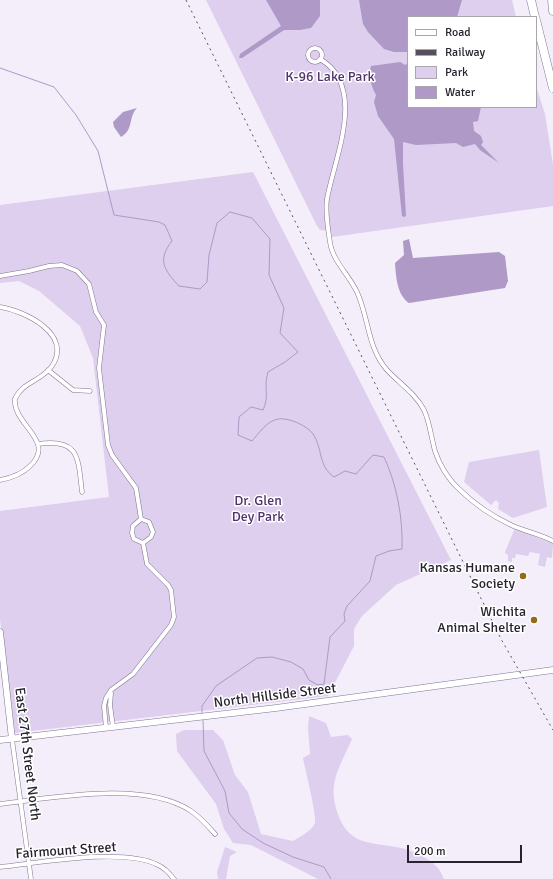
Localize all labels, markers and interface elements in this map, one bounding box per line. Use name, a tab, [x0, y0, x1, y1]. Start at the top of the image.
legend	[407, 16, 537, 108]
text: Road	[445, 25, 471, 40]
text: Railway	[445, 45, 485, 60]
text: Park	[445, 65, 468, 80]
park label: K-96 Lake Park	[285, 69, 375, 85]
text: Water	[445, 85, 475, 100]
park label: Dr. Glen Dey Park	[232, 493, 284, 526]
place label: Kansas Humane Society	[419, 560, 515, 592]
marker: Kansas Humane Society	[518, 571, 528, 581]
place label: Wichita Animal Shelter	[437, 604, 526, 636]
marker: Wichita Animal Shelter	[529, 615, 539, 625]
street label: North Hillside Street	[213, 680, 337, 712]
street label: East 27th Street North	[10, 686, 44, 822]
scale bar	[409, 837, 524, 863]
street label: Fairmount Street	[15, 839, 117, 863]
text: 200 m	[414, 844, 446, 859]

